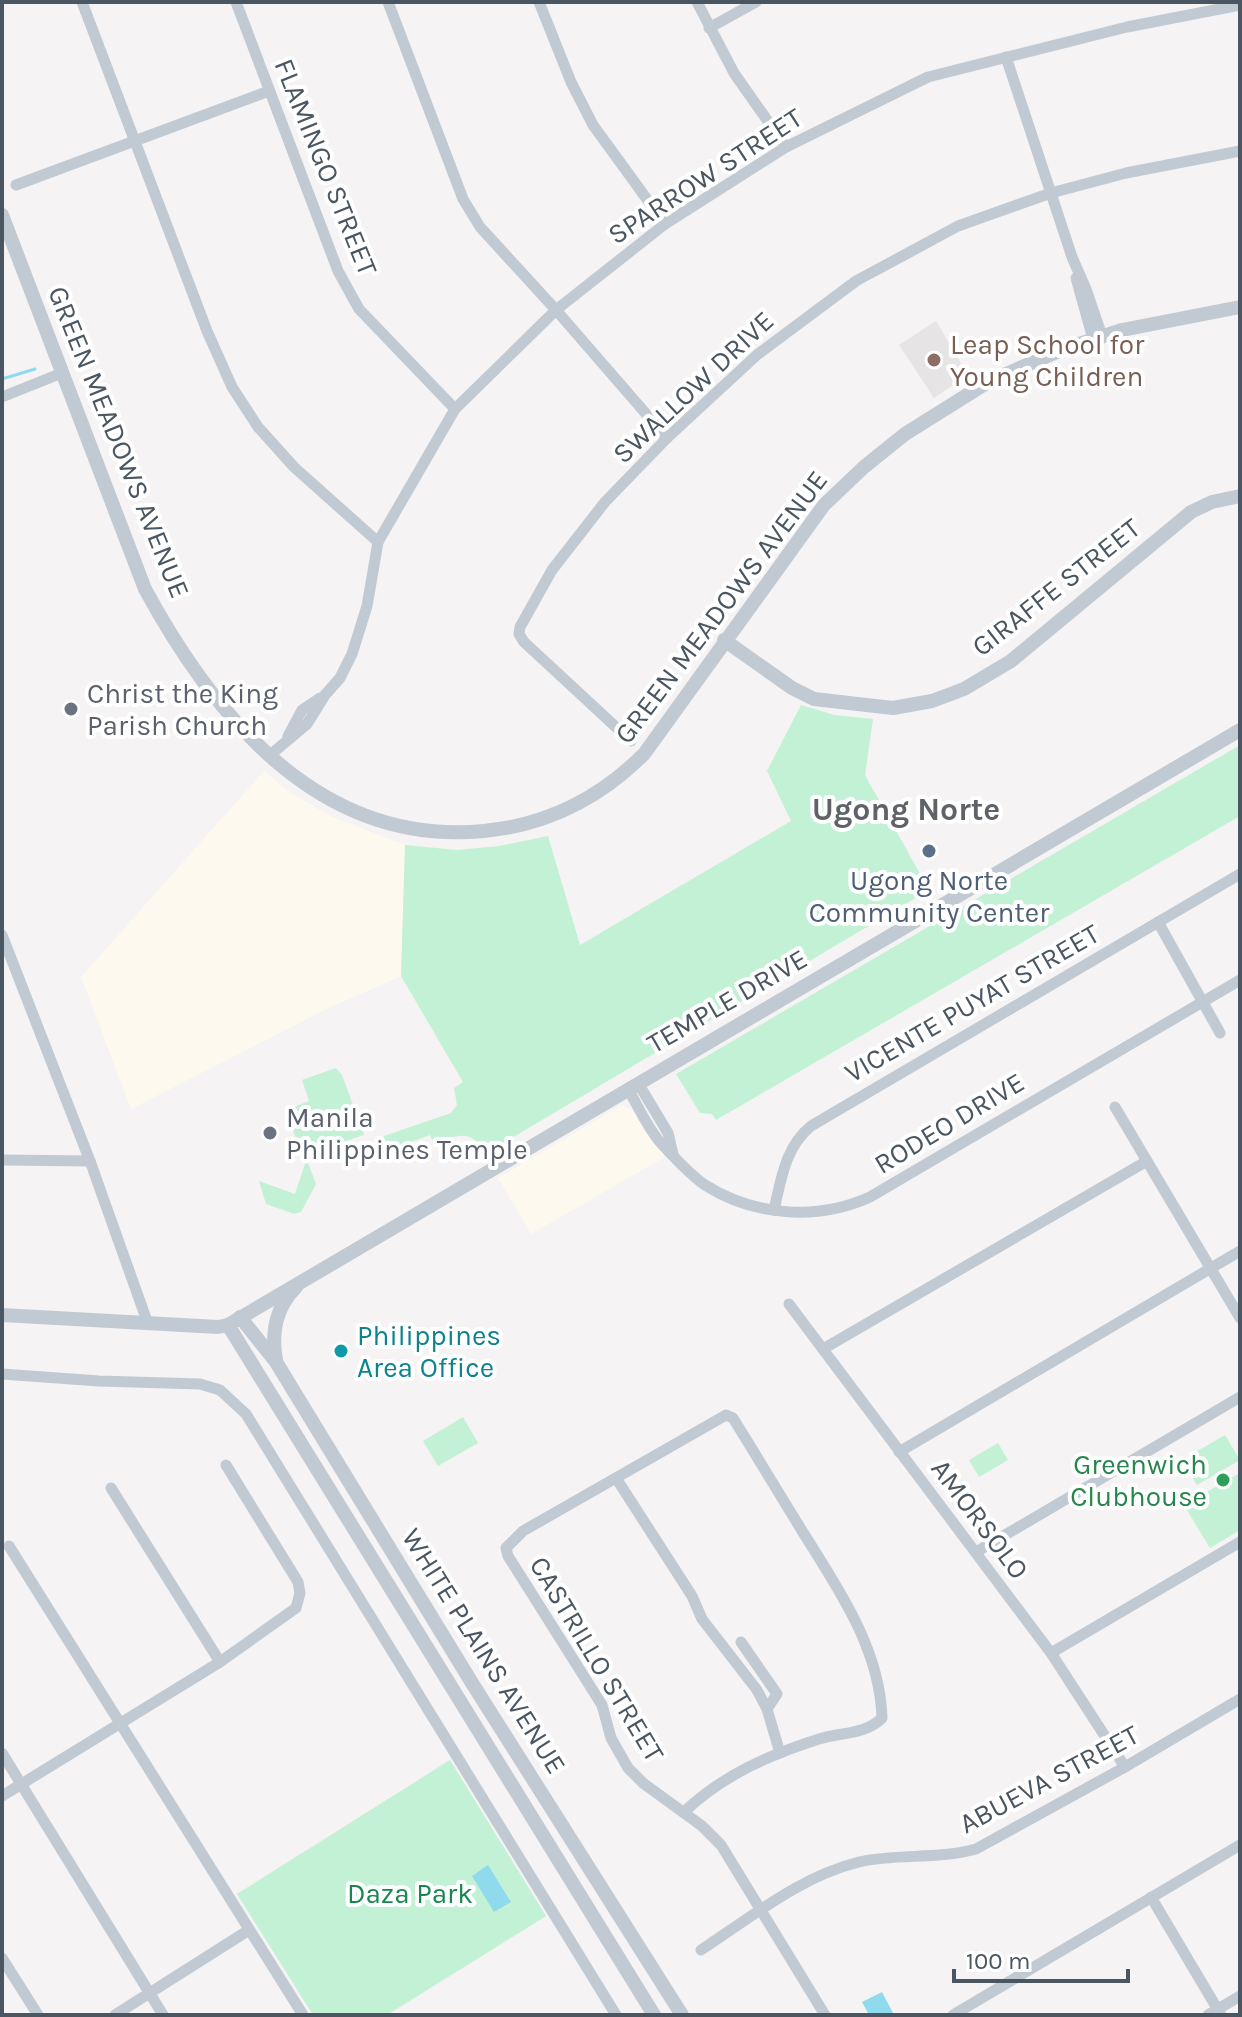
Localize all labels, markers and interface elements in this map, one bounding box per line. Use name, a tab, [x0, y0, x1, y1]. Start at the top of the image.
street label: FLAMINGO STREET	[267, 54, 385, 280]
street label: SPARROW STREET	[602, 101, 808, 251]
street label: GREEN MEADOWS AVENUE	[41, 281, 197, 603]
street label: SWALLOW DRIVE	[606, 304, 780, 470]
place label: Leap School for Young Children	[950, 328, 1145, 393]
marker: Leap School for Young Children	[925, 351, 943, 369]
street label: GREEN MEADOWS AVENUE	[608, 464, 834, 750]
street label: GIRAFFE STREET	[965, 511, 1147, 663]
place label: Christ the King Parish Church	[87, 677, 278, 742]
marker: Christ the King Parish Church	[62, 700, 80, 718]
district label: Ugong Norte	[812, 791, 1000, 828]
marker: Ugong Norte Community Center	[920, 842, 938, 860]
place label: Ugong Norte Community Center	[809, 864, 1050, 929]
street label: VICENTE PUYAT STREET	[839, 917, 1105, 1089]
street label: TEMPLE DRIVE	[641, 942, 813, 1060]
street label: RODEO DRIVE	[868, 1065, 1030, 1181]
place label: Manila Philippines Temple	[286, 1101, 528, 1166]
marker: Manila Philippines Temple	[261, 1124, 279, 1142]
place label: Philippines Area Office	[357, 1319, 501, 1384]
marker: Philippines Area Office	[332, 1342, 350, 1360]
place label: Greenwich Clubhouse	[1070, 1448, 1207, 1513]
street label: AMORSOLO	[924, 1453, 1036, 1585]
marker: Greenwich Clubhouse	[1214, 1471, 1232, 1489]
street label: WHITE PLAINS AVENUE	[395, 1522, 573, 1780]
street label: CASTRILLO STREET	[523, 1550, 671, 1768]
street label: ABUEVA STREET	[954, 1718, 1144, 1840]
park label: Daza Park	[347, 1877, 473, 1910]
scale bar	[954, 1933, 1128, 1983]
text: 100 m	[966, 1947, 1031, 1975]

